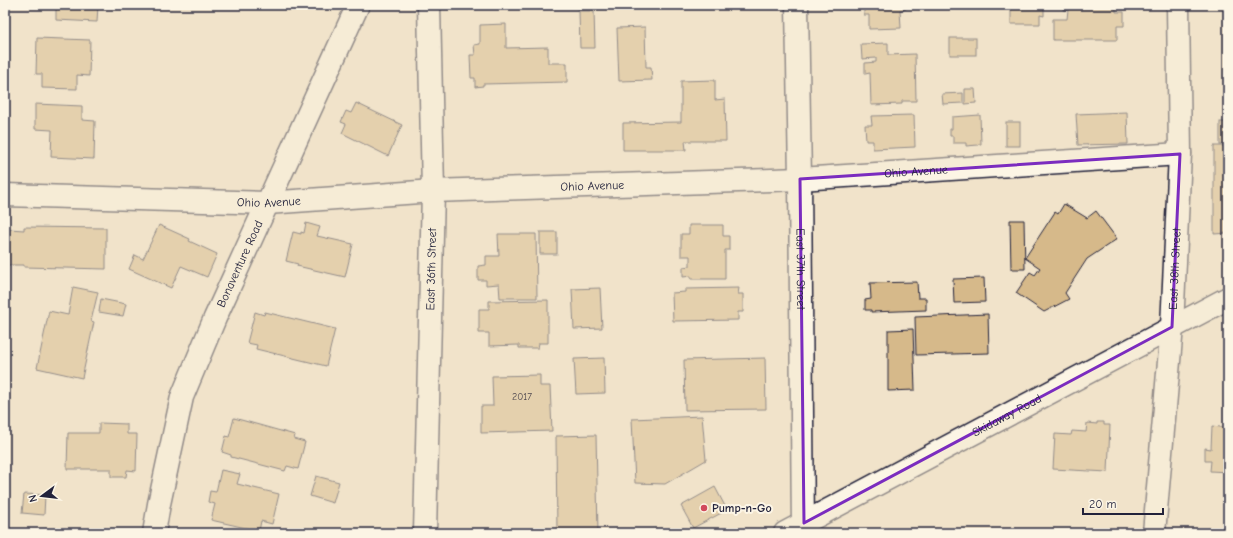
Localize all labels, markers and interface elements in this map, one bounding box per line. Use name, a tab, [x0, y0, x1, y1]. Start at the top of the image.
street label: Ohio Avenue	[884, 162, 948, 180]
street label: Ohio Avenue	[560, 178, 624, 194]
street label: Ohio Avenue	[237, 194, 301, 210]
street label: Bonaventure Road	[214, 218, 266, 310]
street label: East 36th Street	[423, 227, 439, 310]
street label: East 38th Street	[1166, 227, 1184, 310]
street label: East 37th Street	[793, 228, 808, 310]
house number: 2017	[512, 391, 532, 403]
street label: Skidaway Road	[970, 391, 1044, 439]
north arrow	[22, 476, 62, 516]
scale bar	[1083, 490, 1163, 516]
text: N	[26, 493, 40, 504]
text: 20 m	[1089, 497, 1117, 511]
place label: Pump-n-Go	[712, 501, 772, 515]
marker: Pump-n-Go	[699, 503, 709, 513]

